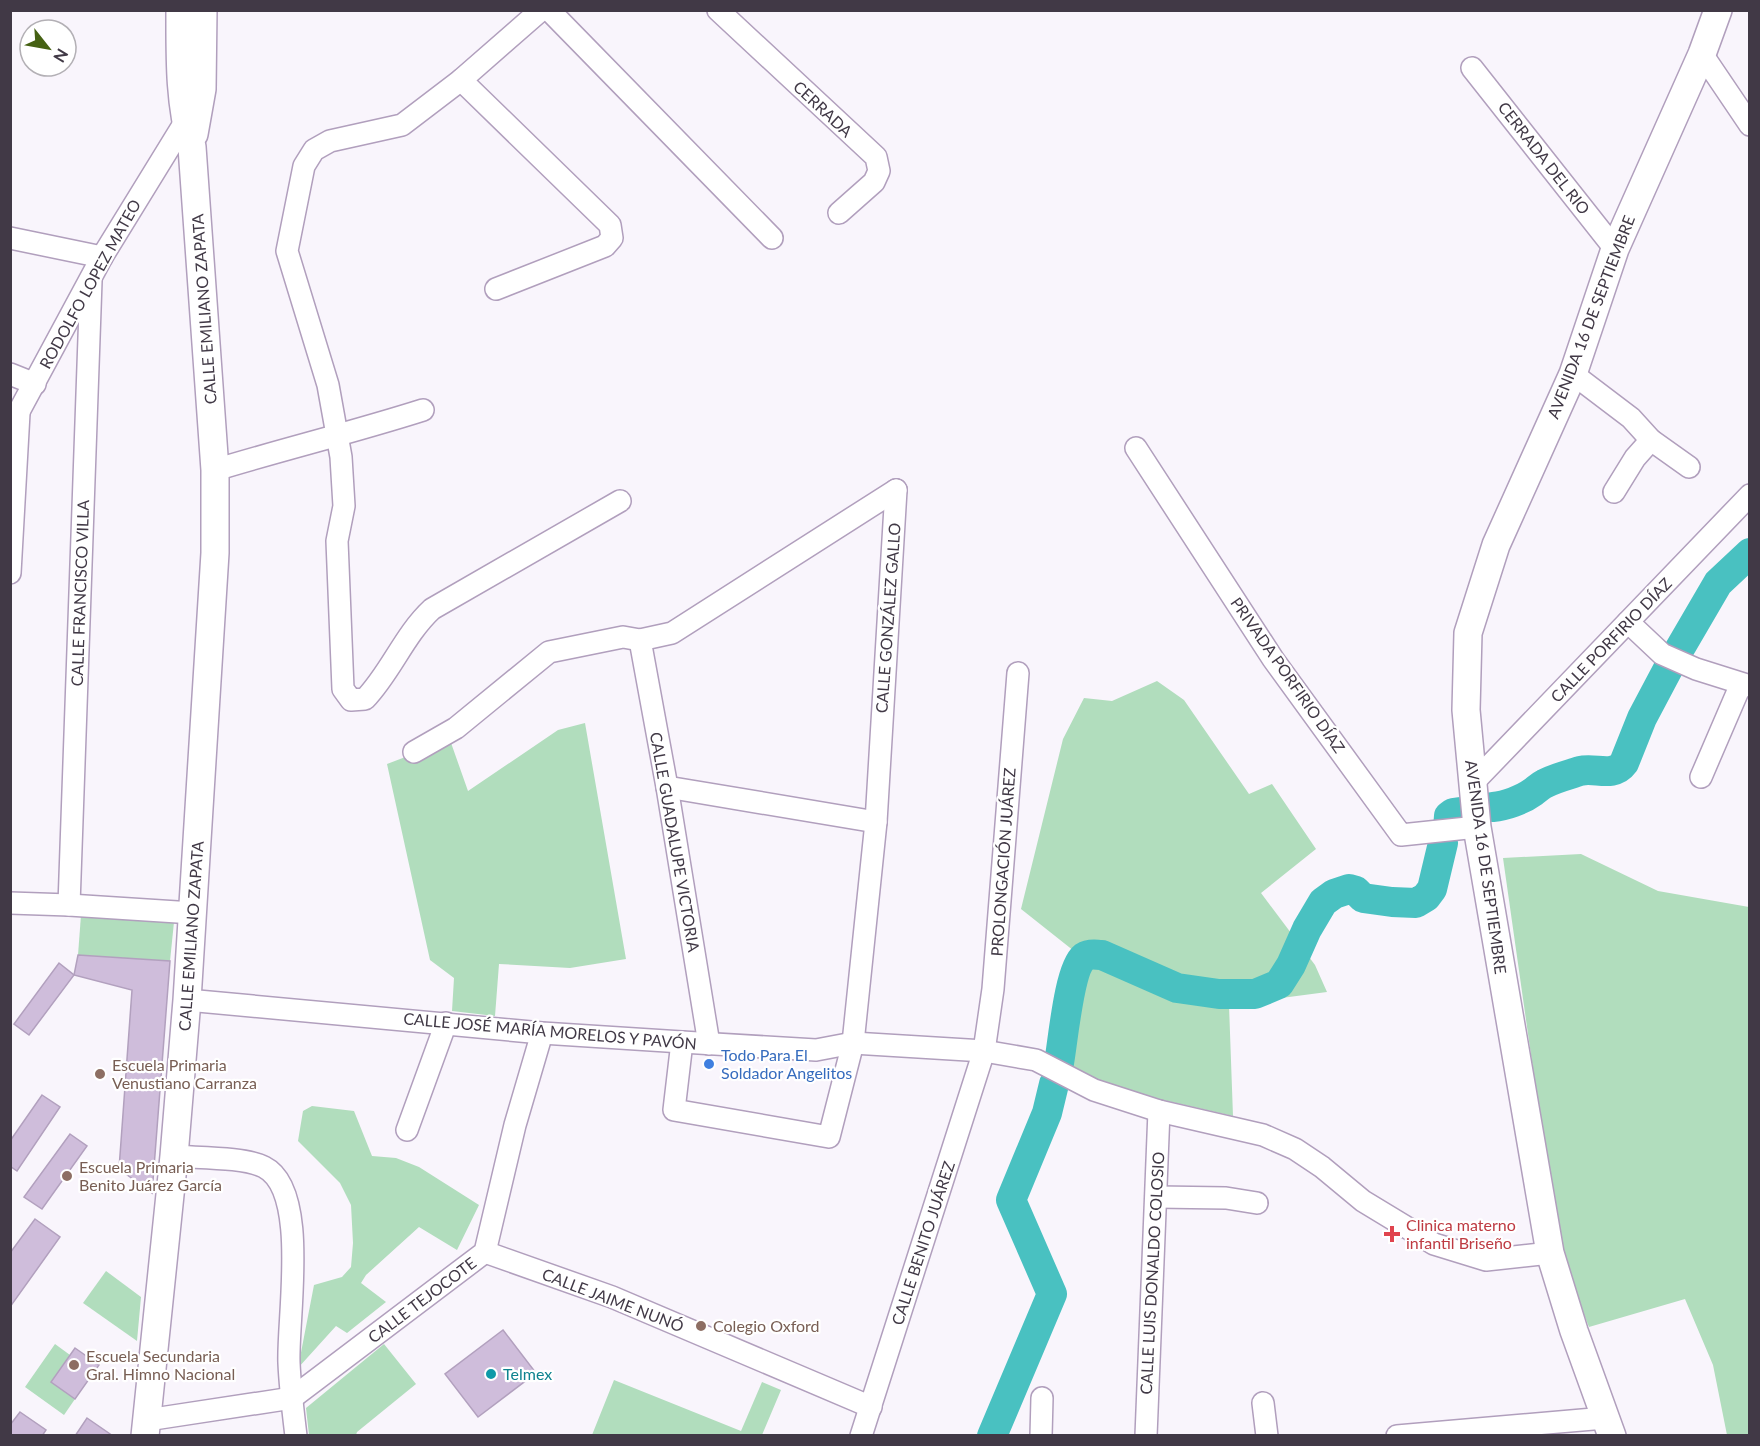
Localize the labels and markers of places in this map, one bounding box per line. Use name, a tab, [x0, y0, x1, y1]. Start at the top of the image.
place label: Todo Para El Soldador Angelitos	[721, 1045, 852, 1082]
place label: Escuela Primaria Venustiano Carranza	[112, 1055, 257, 1092]
marker: Todo Para El Soldador Angelitos	[702, 1057, 716, 1071]
marker: Escuela Primaria Venustiano Carranza	[93, 1067, 107, 1081]
place label: Escuela Primaria Benito Juárez García	[79, 1157, 222, 1194]
marker: Escuela Primaria Benito Juárez García	[60, 1169, 74, 1183]
place label: Clinica materno infantil Briseño	[1406, 1215, 1516, 1252]
marker: Clinica materno infantil Briseño	[1383, 1225, 1401, 1243]
place label: Colegio Oxford	[713, 1316, 820, 1335]
marker: Colegio Oxford	[694, 1319, 708, 1333]
place label: Escuela Secundaria Gral. Himno Nacional	[86, 1346, 235, 1383]
marker: Escuela Secundaria Gral. Himno Nacional	[67, 1358, 81, 1372]
place label: Telmex	[503, 1364, 552, 1383]
marker: Telmex	[484, 1367, 498, 1381]

